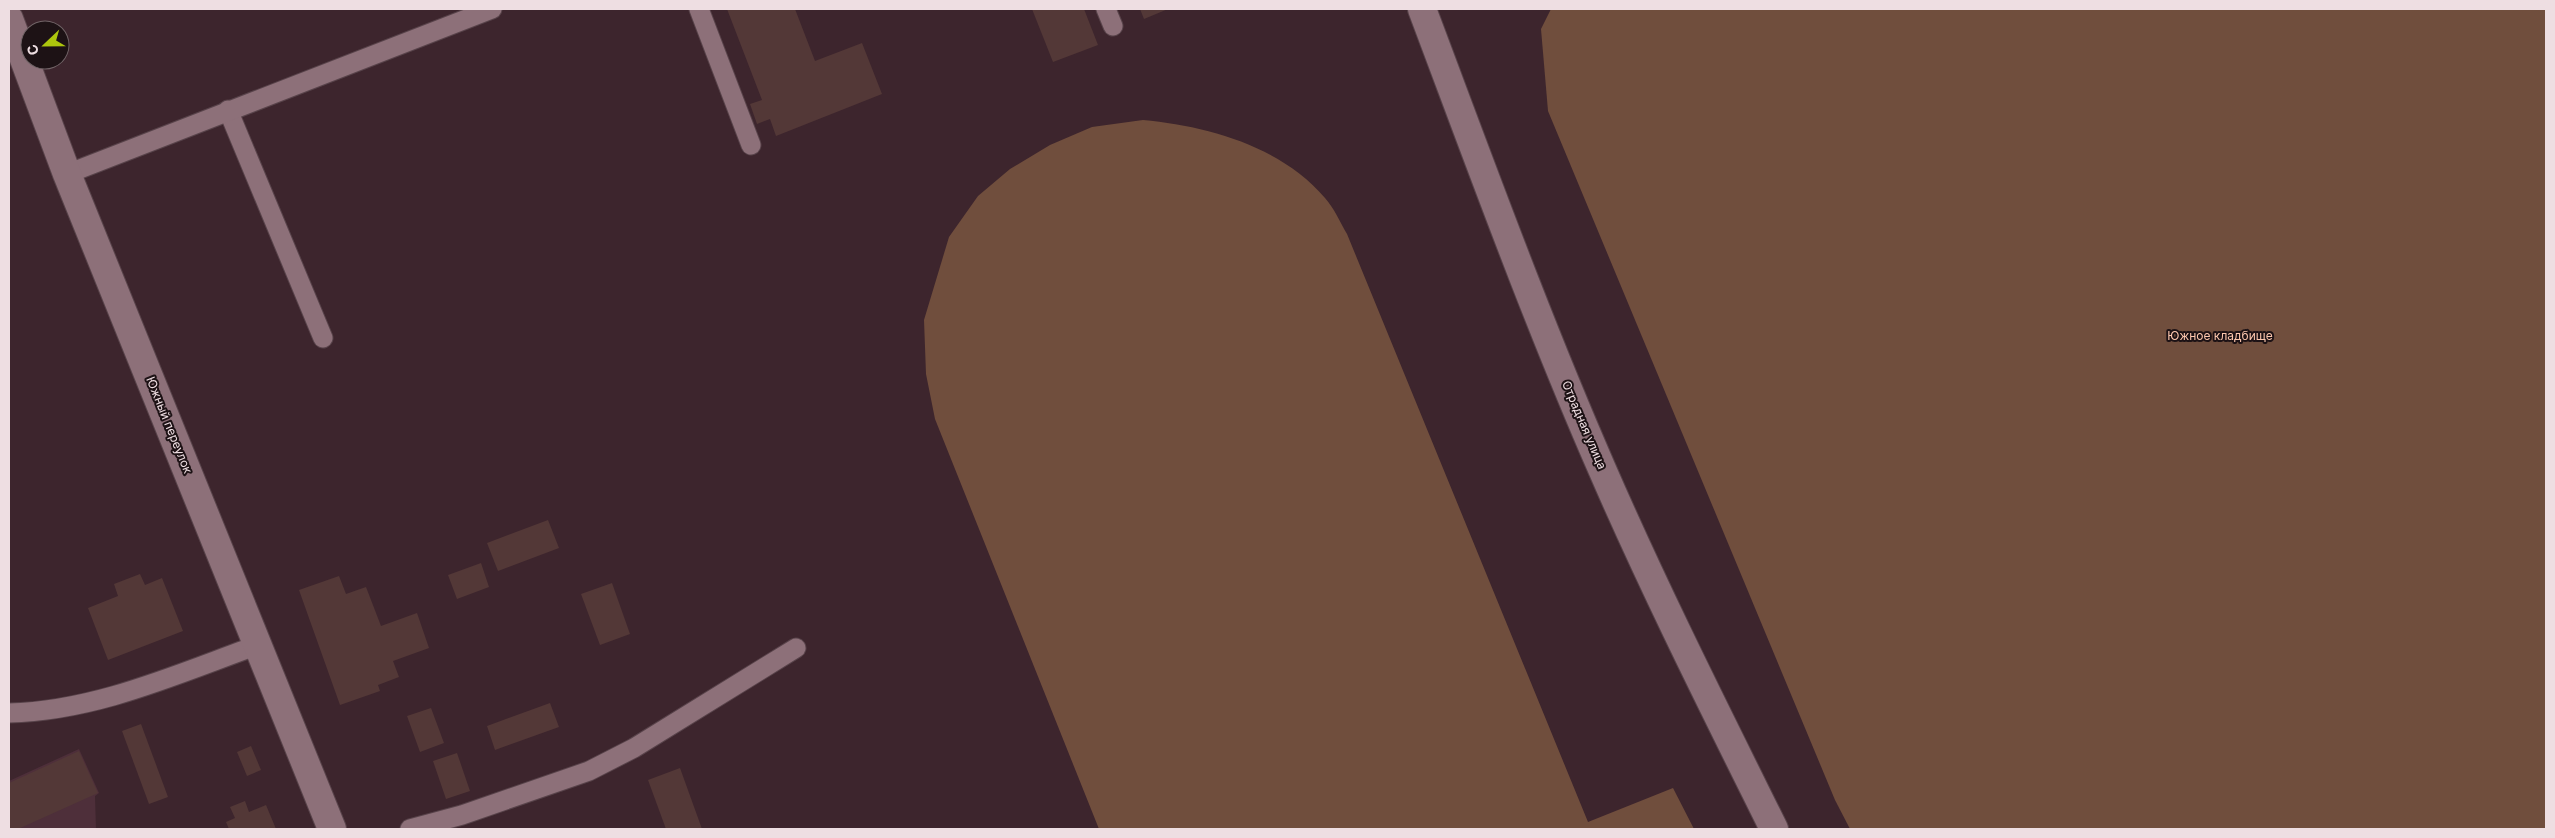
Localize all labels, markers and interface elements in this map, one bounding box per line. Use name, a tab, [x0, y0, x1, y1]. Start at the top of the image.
north arrow	[20, 20, 70, 70]
text: С	[23, 42, 42, 58]
park label: Южное кладбище	[2167, 328, 2273, 343]
street label: Южный переулок	[143, 374, 196, 476]
street label: Отрадная улица	[1559, 378, 1610, 471]

